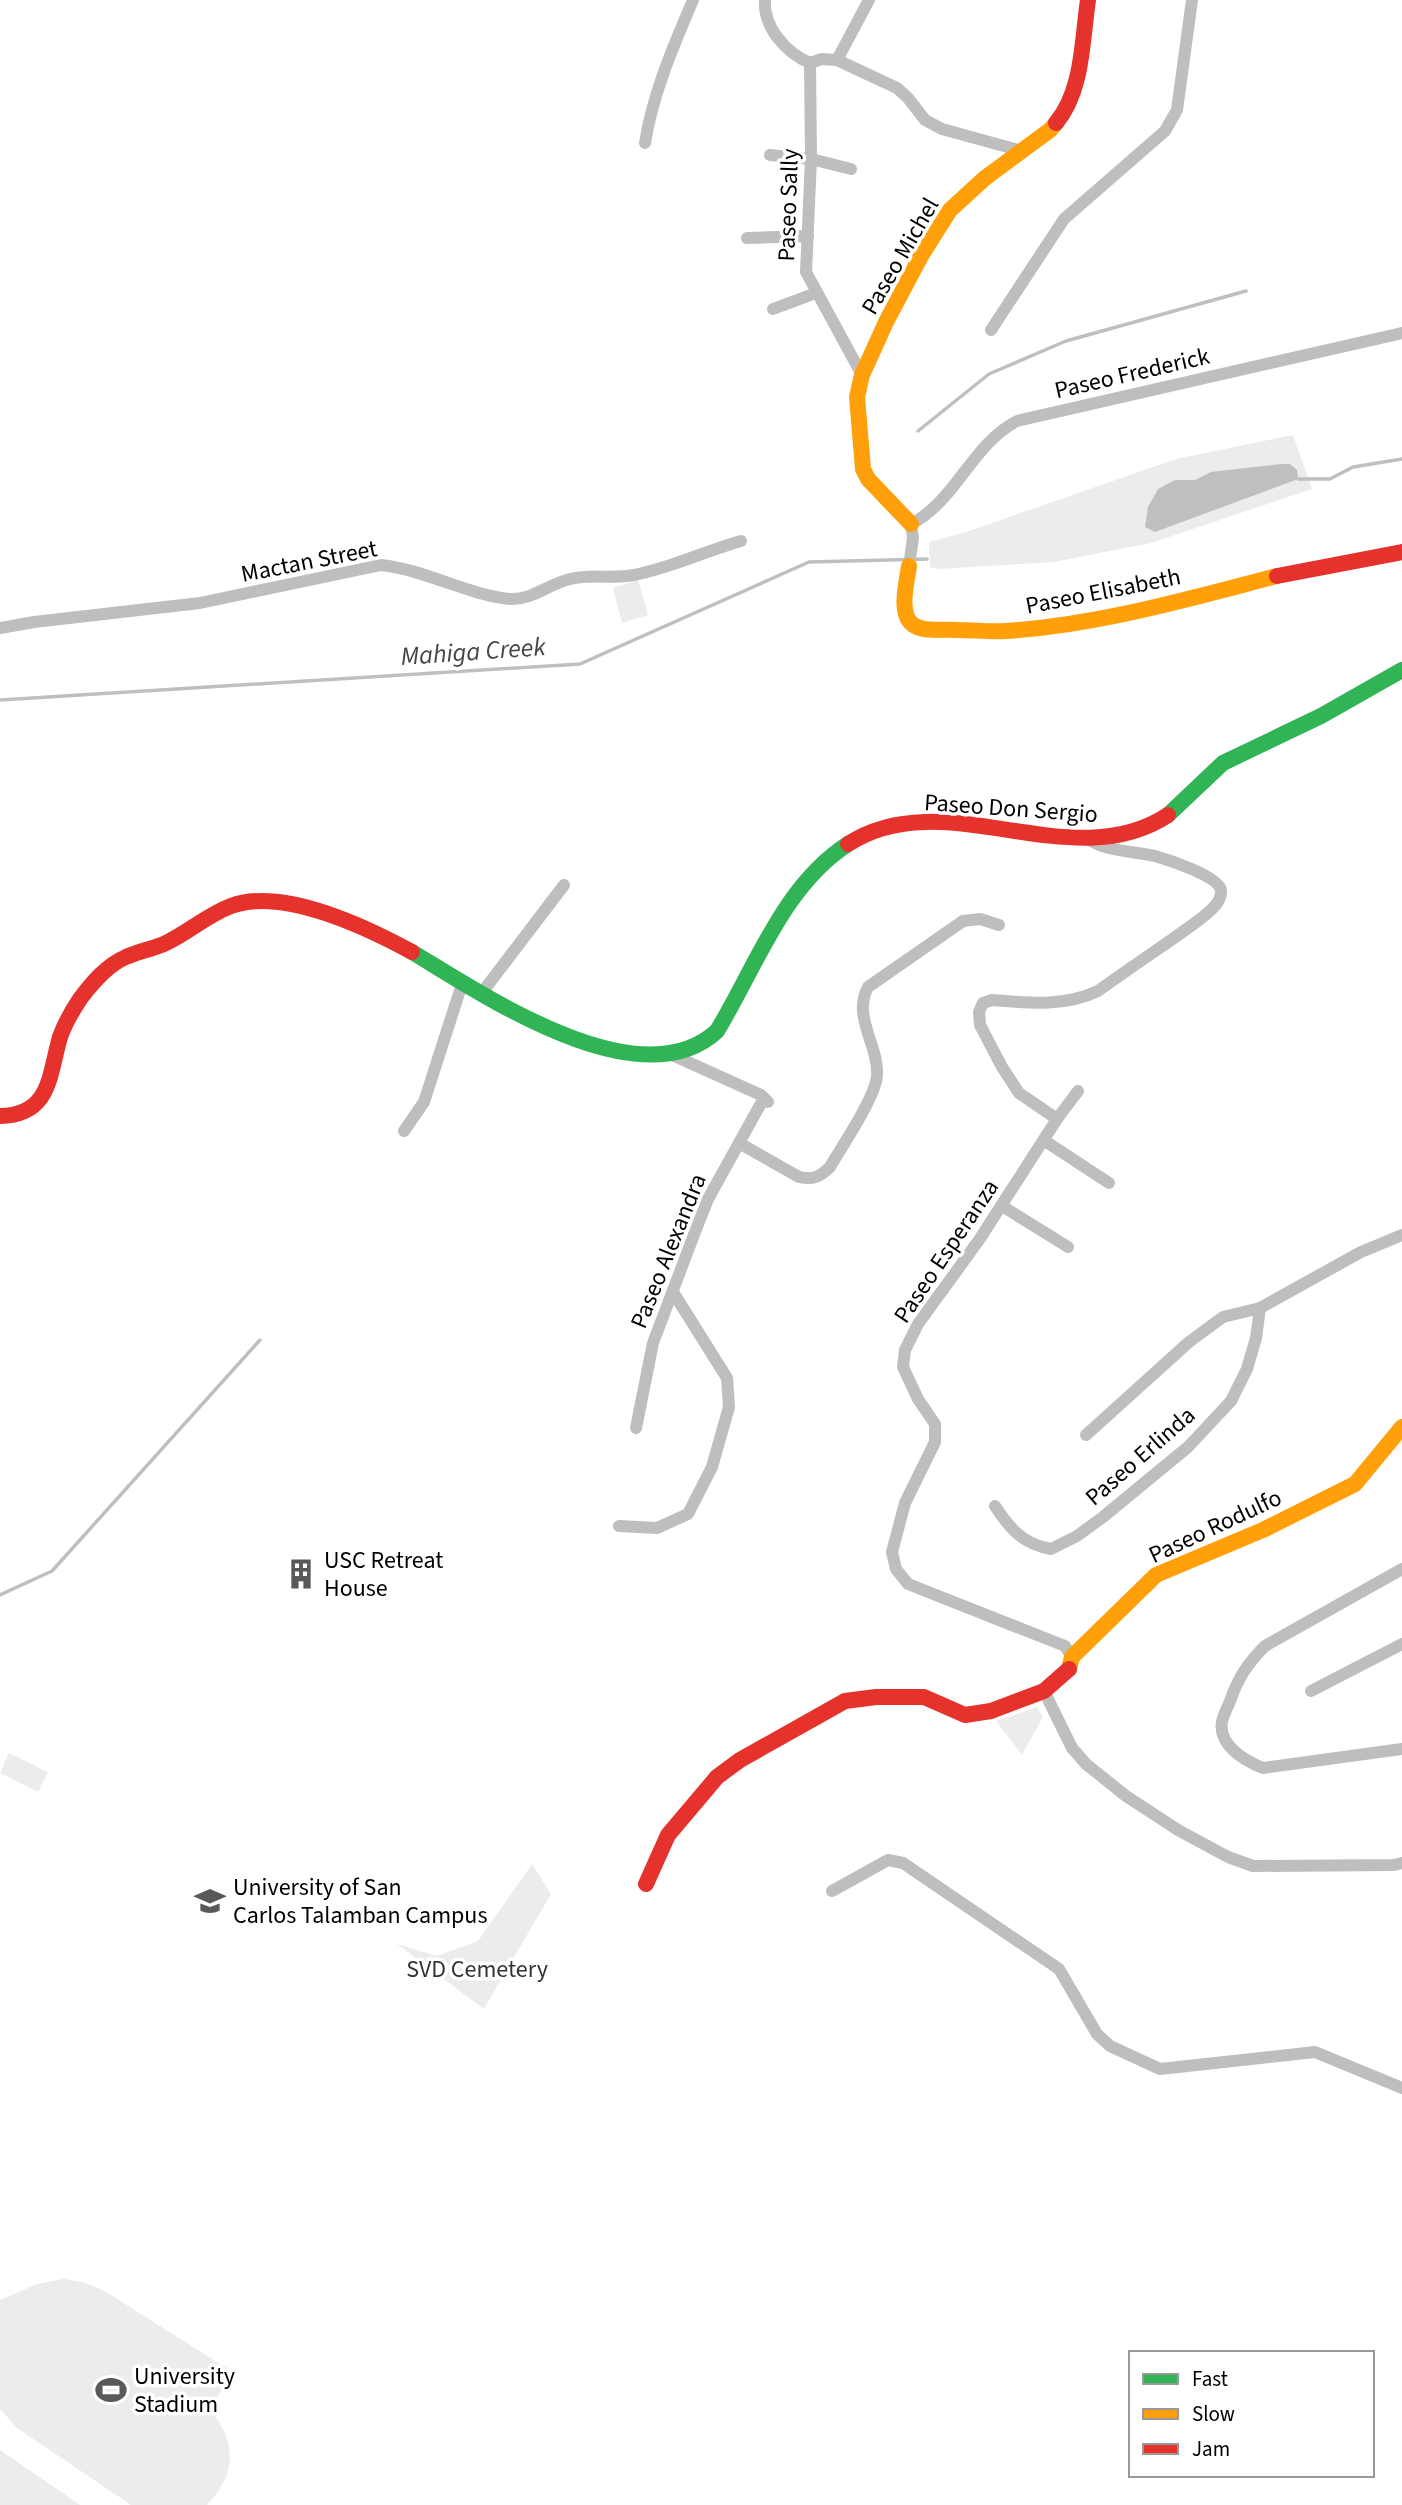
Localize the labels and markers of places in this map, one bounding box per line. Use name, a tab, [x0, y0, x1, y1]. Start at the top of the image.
place label: USC Retreat House	[324, 1543, 443, 1606]
building icon: USC Retreat House	[284, 1557, 318, 1591]
place label: University of San Carlos Talamban Campus	[233, 1870, 487, 1933]
school or university icon: University of San Carlos Talamban Campus	[193, 1884, 227, 1918]
place label: University Stadium	[134, 2359, 235, 2422]
sports icon: University Stadium	[94, 2373, 128, 2407]

